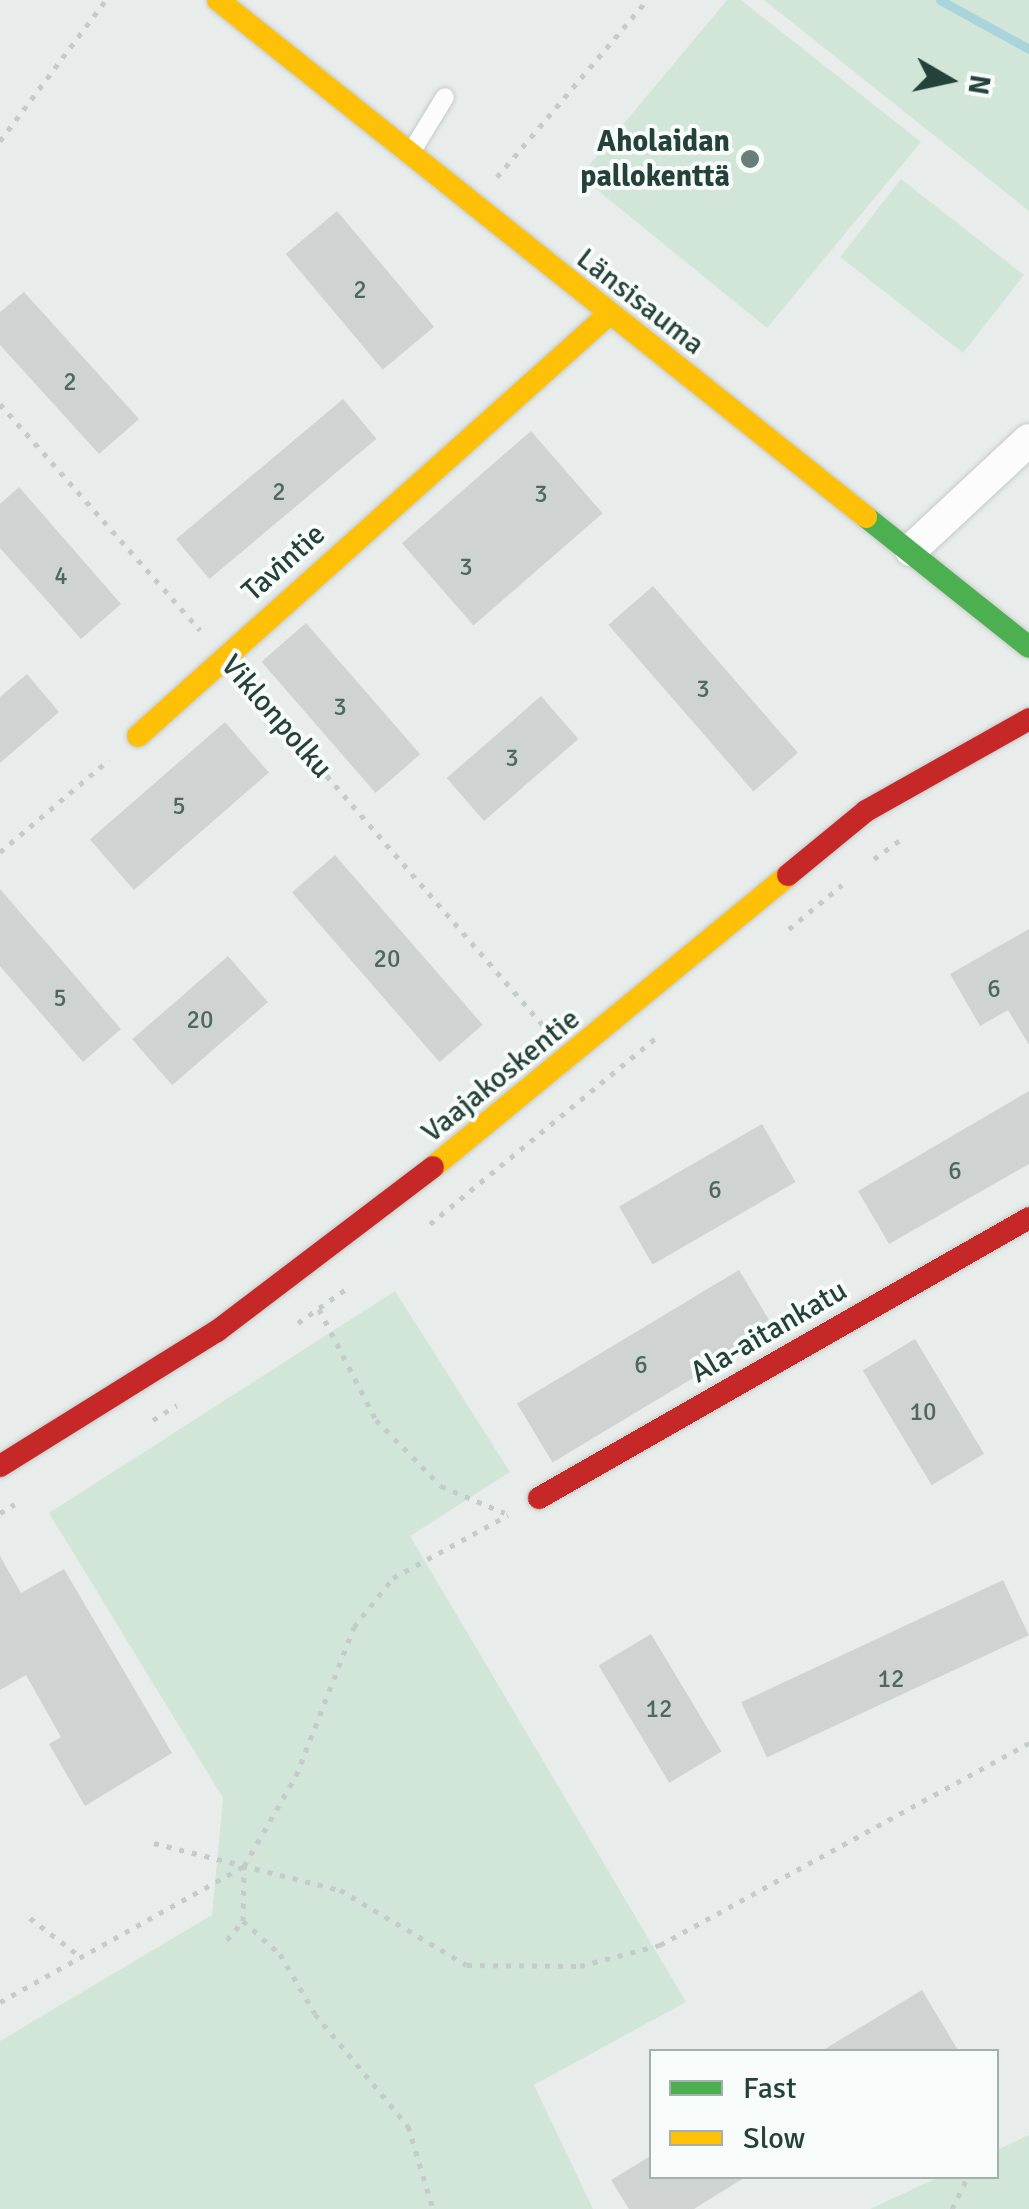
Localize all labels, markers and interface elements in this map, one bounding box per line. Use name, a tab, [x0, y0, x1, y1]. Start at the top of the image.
north arrow	[899, 30, 999, 130]
text: N	[960, 72, 997, 97]
place label: Aholaidan pallokenttä	[580, 124, 730, 194]
marker: Aholaidan pallokenttä	[739, 148, 761, 170]
street label: Länsisauma	[569, 241, 711, 363]
house number: 2	[353, 275, 367, 305]
house number: 2	[63, 367, 77, 397]
house number: 2	[272, 477, 286, 507]
house number: 3	[534, 479, 548, 509]
street label: Tavintie	[235, 517, 333, 609]
house number: 3	[459, 552, 473, 582]
house number: 4	[54, 561, 68, 591]
street label: Viklonpolku	[213, 648, 339, 786]
house number: 3	[696, 674, 710, 704]
house number: 3	[333, 692, 347, 722]
house number: 3	[505, 743, 519, 773]
house number: 5	[172, 791, 186, 821]
house number: 20	[374, 944, 400, 974]
house number: 6	[987, 974, 1001, 1004]
house number: 5	[53, 983, 67, 1013]
street label: Vaajakoskentie	[415, 1001, 587, 1151]
house number: 20	[187, 1005, 213, 1035]
house number: 6	[948, 1156, 962, 1186]
house number: 6	[708, 1175, 722, 1205]
street label: Ala-aitankatu	[684, 1273, 854, 1391]
house number: 6	[634, 1350, 648, 1380]
house number: 10	[910, 1397, 936, 1427]
house number: 12	[878, 1664, 904, 1694]
house number: 12	[646, 1694, 672, 1724]
legend	[649, 2049, 999, 2179]
text: Fast	[743, 2070, 796, 2107]
text: Slow	[743, 2120, 805, 2157]

